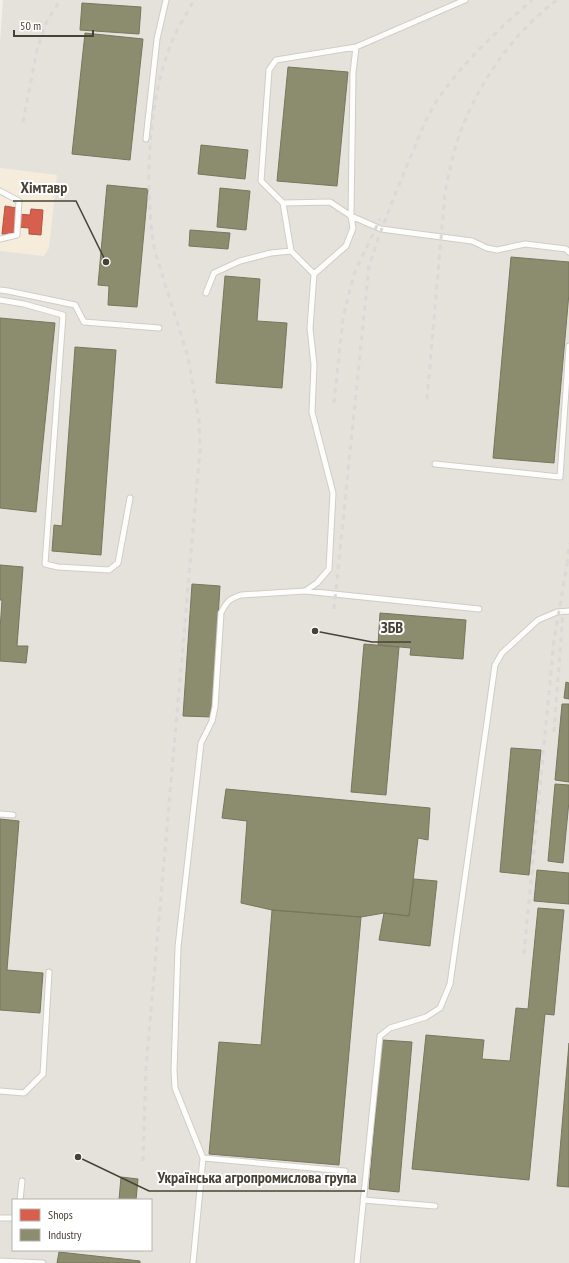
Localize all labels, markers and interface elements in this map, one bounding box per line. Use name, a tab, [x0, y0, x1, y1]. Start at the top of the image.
scale bar	[14, 12, 93, 38]
text: 50 m	[20, 18, 41, 33]
callout: Хімтавр	[13, 173, 76, 201]
text: Хімтавр	[21, 177, 67, 197]
callout: ЗБВ	[372, 614, 411, 642]
text: ЗБВ	[381, 617, 403, 637]
callout: Українська агропромислова група	[149, 1163, 365, 1191]
text: Українська агропромислова група	[156, 1167, 357, 1187]
legend	[12, 1199, 152, 1251]
text: Shops	[48, 1207, 73, 1222]
text: Industry	[48, 1227, 82, 1242]

